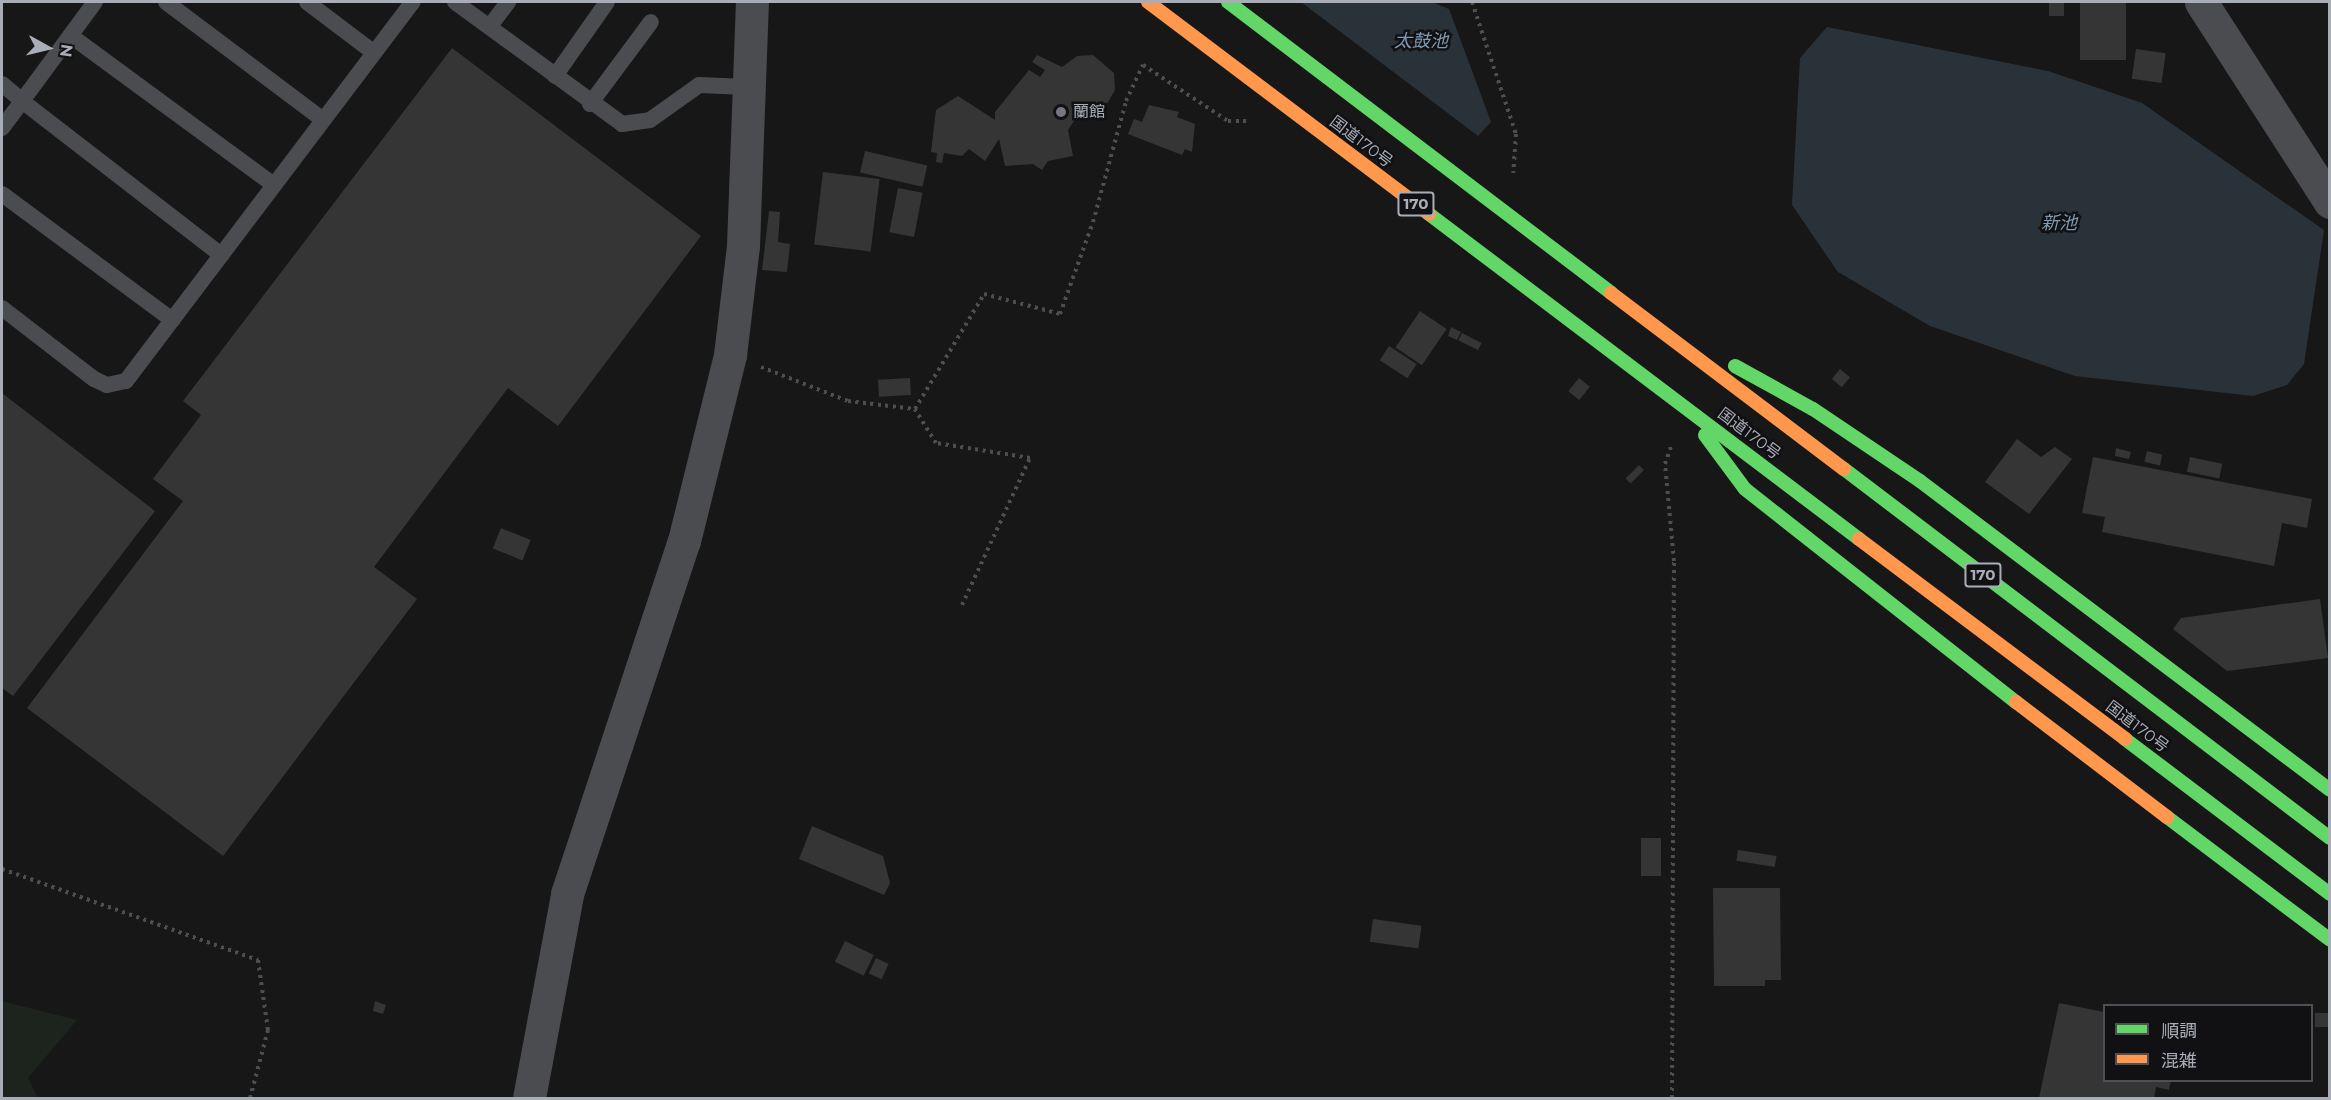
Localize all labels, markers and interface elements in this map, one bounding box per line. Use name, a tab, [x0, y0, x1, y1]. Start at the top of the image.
north arrow	[18, 18, 78, 78]
water label: 太鼓池	[1394, 30, 1448, 52]
text: N	[56, 43, 77, 58]
place label: 蘭館	[1073, 102, 1105, 122]
marker: 蘭館	[1054, 105, 1068, 119]
street label: 国道170号	[1326, 112, 1396, 172]
road number: 170	[1396, 192, 1436, 216]
water label: 新池	[2041, 212, 2077, 234]
street label: 国道170号	[1714, 404, 1784, 464]
road number: 170	[1964, 563, 2002, 587]
street label: 国道170号	[2102, 697, 2172, 757]
legend	[2103, 1004, 2313, 1082]
text: 順調	[2161, 1020, 2197, 1042]
text: 混雑	[2161, 1050, 2197, 1072]

